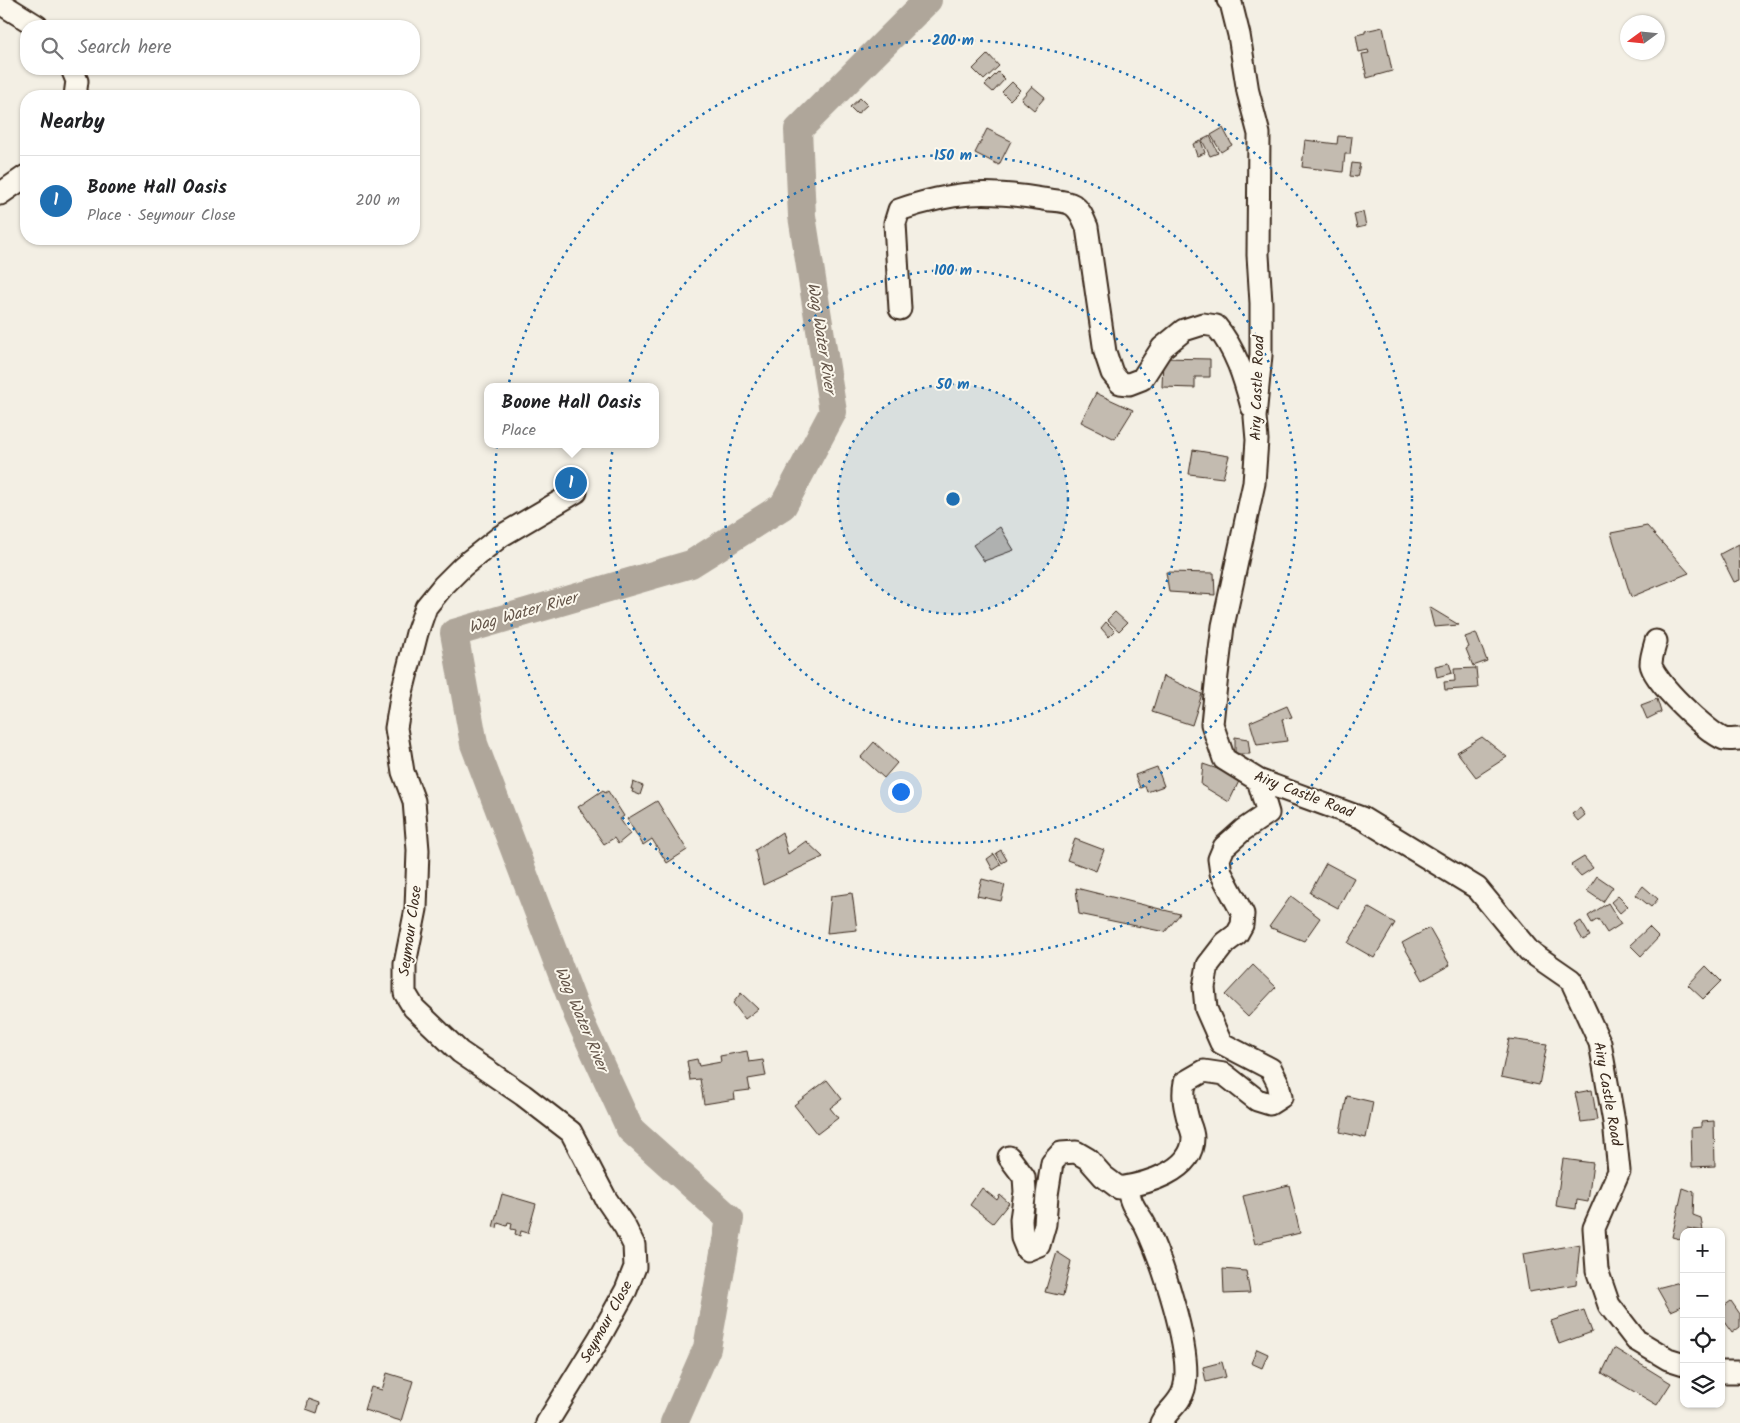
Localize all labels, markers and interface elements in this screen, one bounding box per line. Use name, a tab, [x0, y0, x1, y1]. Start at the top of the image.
north arrow	[1620, 15, 1665, 60]
search box	[20, 20, 420, 75]
text: 200 m	[932, 29, 974, 53]
text: Search here	[78, 33, 172, 63]
icon: search	[38, 34, 66, 62]
text: Nearby	[40, 106, 105, 139]
text: 150 m	[934, 144, 972, 168]
text: Boone Hall Oasis	[87, 173, 227, 203]
text: 1	[54, 188, 58, 213]
text: 200 m	[356, 188, 400, 213]
text: Place · Seymour Close	[87, 203, 235, 228]
text: 100 m	[934, 259, 972, 283]
water label: Wag Water River	[800, 281, 843, 399]
street label: Airy Castle Road	[1244, 334, 1272, 441]
text: 50 m	[935, 373, 970, 397]
popup	[484, 383, 659, 448]
text: Boone Hall Oasis	[502, 388, 641, 418]
text: Place	[502, 418, 536, 443]
pin: 1	[555, 464, 587, 502]
centre of rings	[944, 490, 962, 508]
water label: Wag Water River	[466, 585, 584, 640]
street label: Airy Castle Road	[1250, 765, 1358, 825]
your location	[888, 779, 914, 805]
street label: Seymour Close	[393, 884, 429, 978]
water label: Wag Water River	[548, 963, 616, 1079]
street label: Airy Castle Road	[1586, 1040, 1628, 1149]
map controls	[1680, 1228, 1725, 1408]
button: +	[1680, 1228, 1725, 1273]
button: −	[1680, 1273, 1725, 1318]
street label: Seymour Close	[574, 1276, 640, 1368]
button: locate	[1680, 1318, 1725, 1363]
button: layers	[1680, 1363, 1725, 1408]

